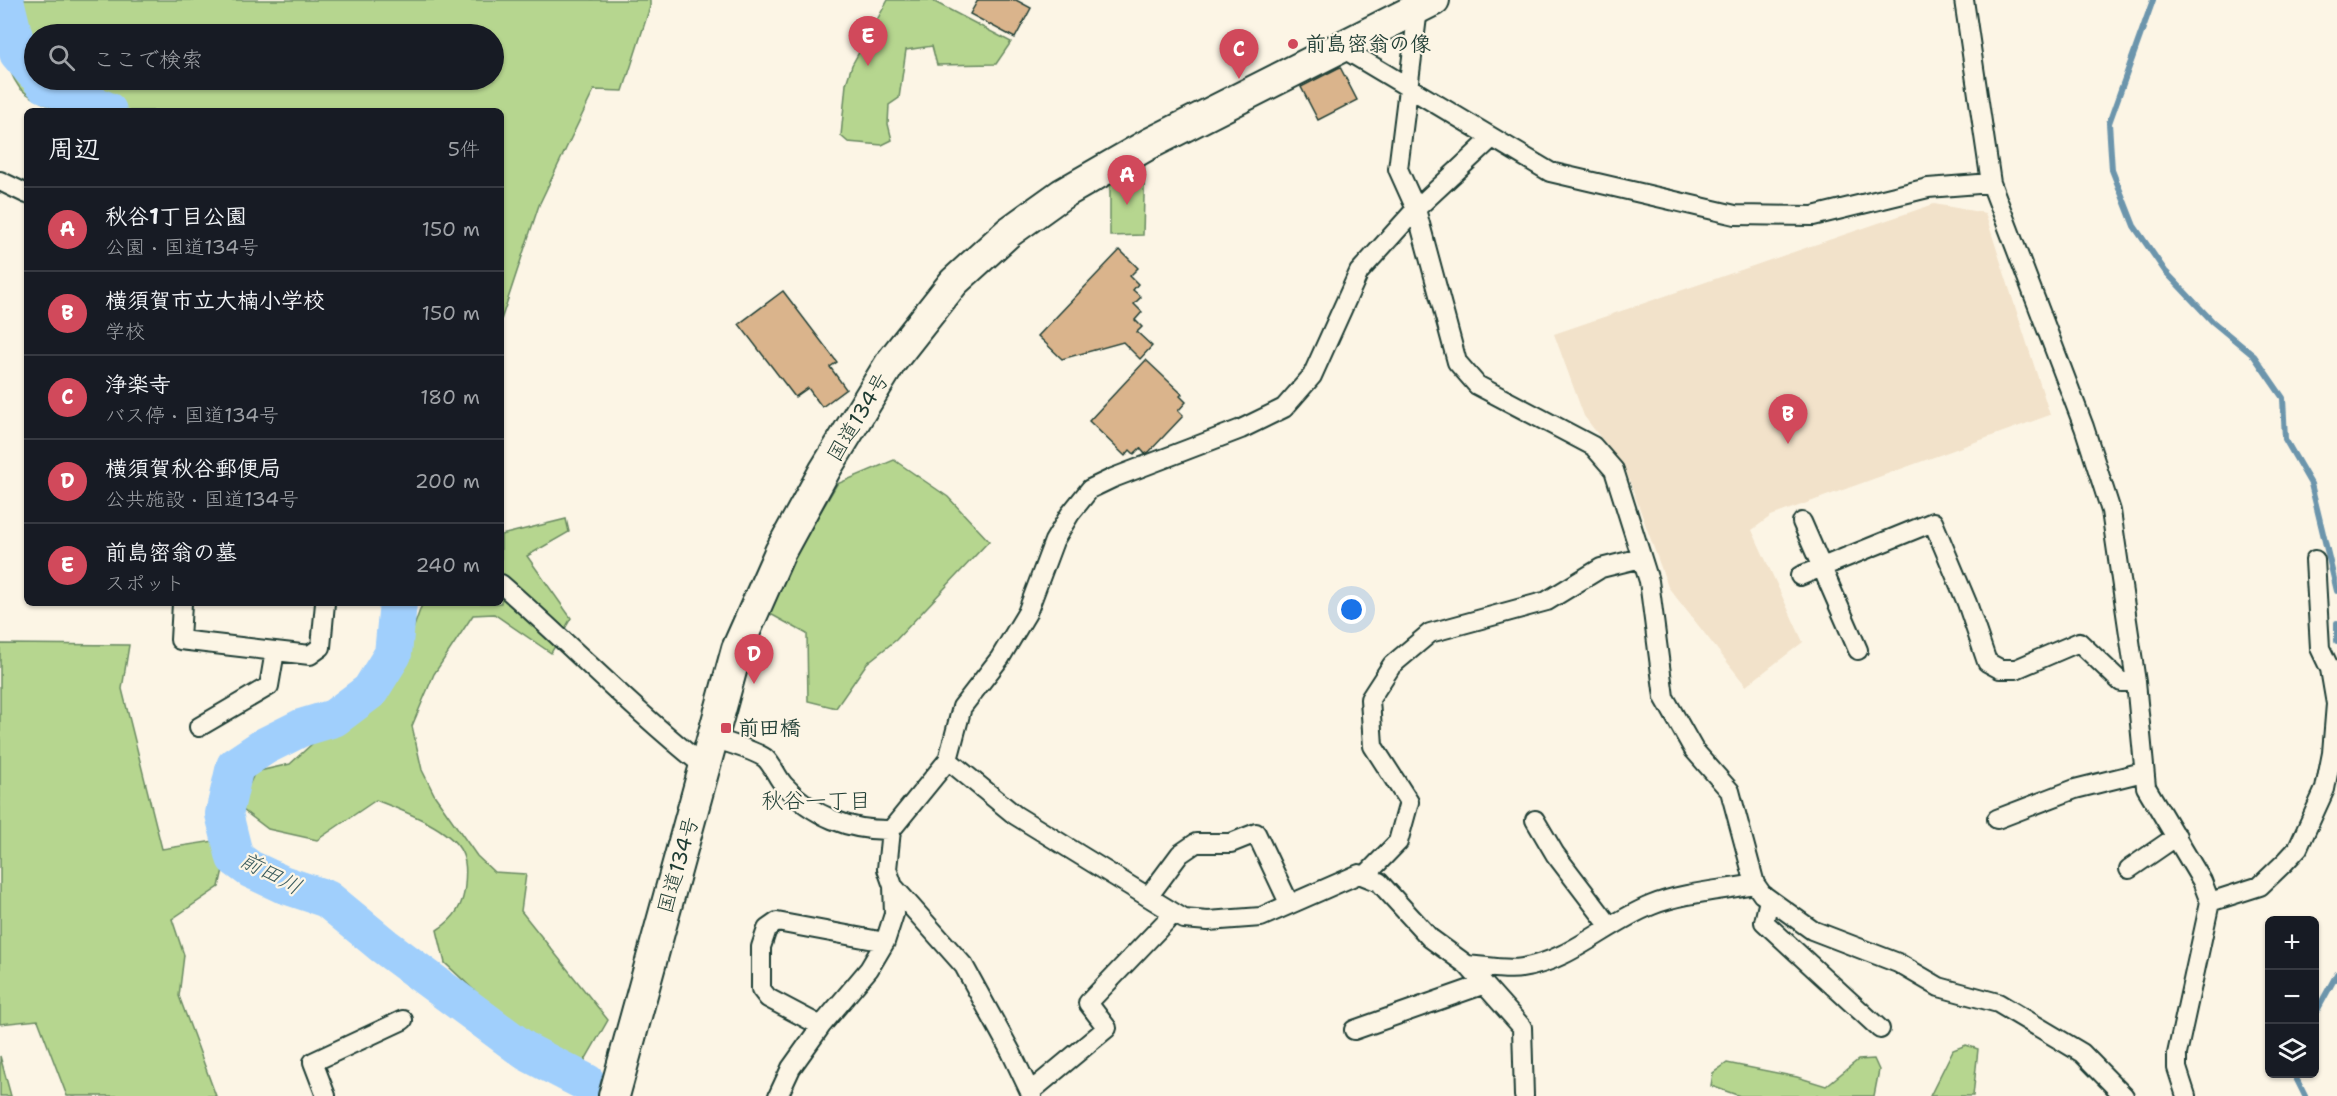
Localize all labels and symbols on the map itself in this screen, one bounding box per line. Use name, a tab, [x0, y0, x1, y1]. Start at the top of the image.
pin: E	[848, 16, 888, 66]
pin: C	[1220, 29, 1258, 79]
place label: 前島密翁の像	[1305, 30, 1431, 58]
marker: 前島密翁の像	[1286, 37, 1300, 51]
pin: A	[1108, 156, 1146, 205]
street label: 国道134号	[820, 367, 896, 467]
pin: B	[1768, 394, 1808, 444]
your location	[1337, 595, 1366, 624]
pin: D	[734, 634, 774, 684]
place label: 前田橋	[738, 714, 801, 742]
marker: 前田橋	[719, 721, 733, 735]
district label: 秋谷一丁目	[761, 786, 871, 815]
street label: 国道134号	[651, 813, 705, 917]
water label: 前田川	[235, 845, 307, 901]

